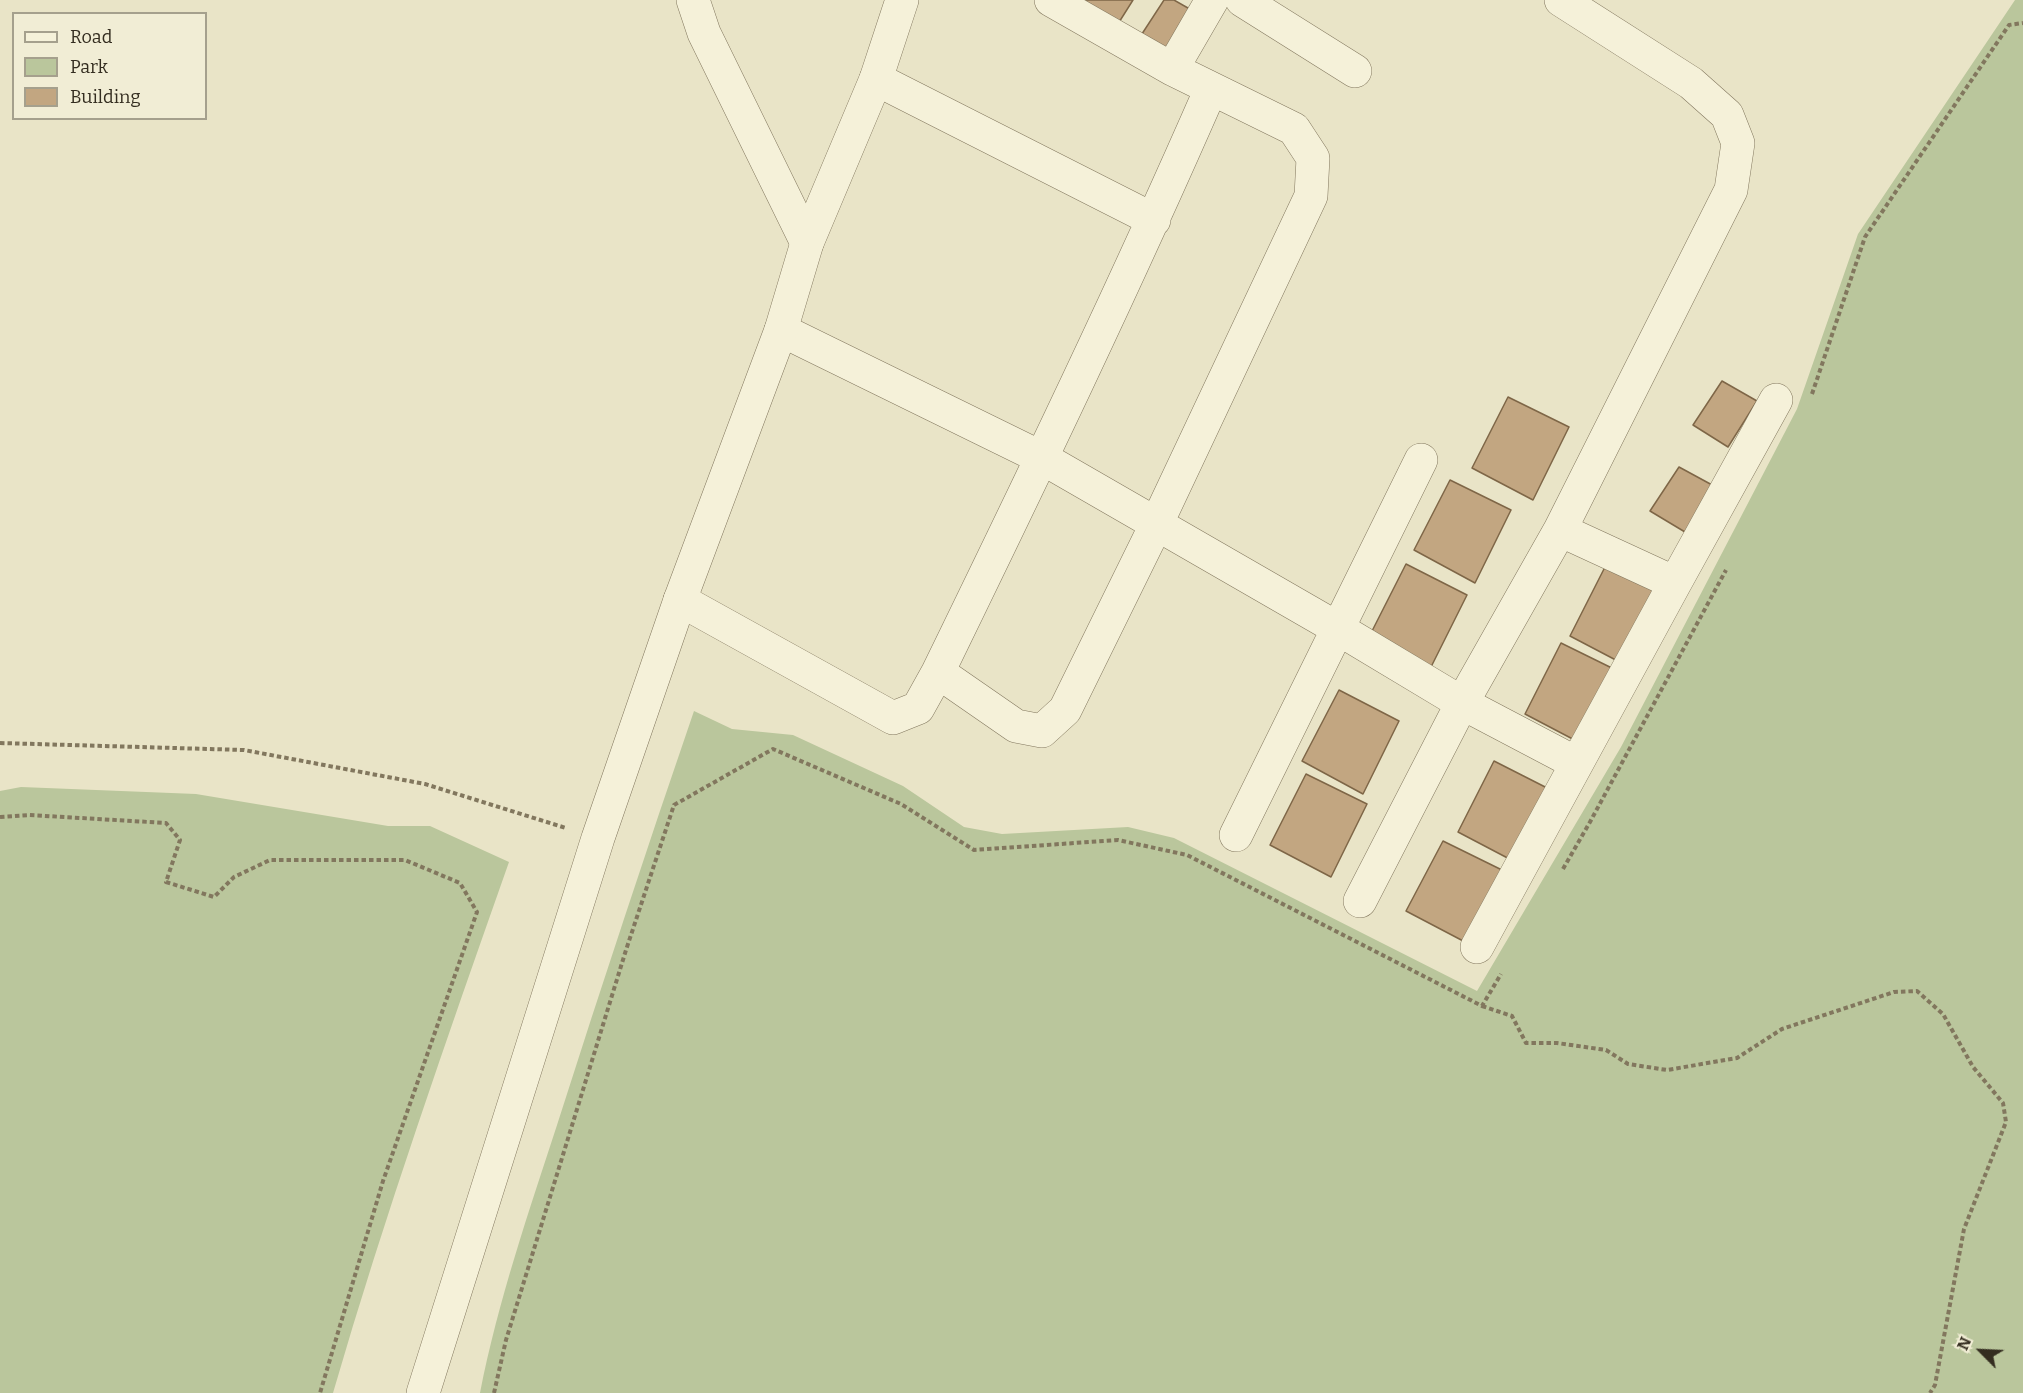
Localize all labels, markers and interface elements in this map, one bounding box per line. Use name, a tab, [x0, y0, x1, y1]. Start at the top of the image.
legend	[12, 12, 207, 120]
text: Road	[70, 26, 112, 48]
text: Park	[70, 56, 108, 78]
text: Building	[70, 86, 141, 108]
north arrow	[1951, 1321, 2011, 1381]
text: N	[1953, 1334, 1975, 1353]

